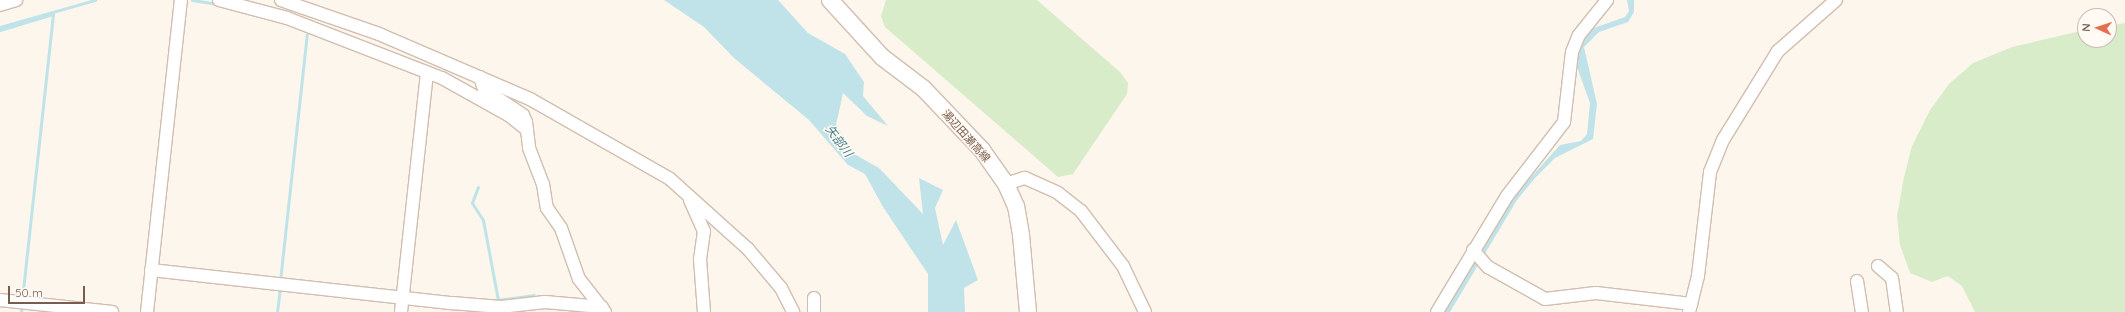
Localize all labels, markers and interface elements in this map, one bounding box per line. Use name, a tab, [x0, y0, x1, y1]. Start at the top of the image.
north arrow	[2077, 8, 2117, 48]
text: N	[2079, 23, 2093, 32]
street label: 湯辺田瀬高線	[939, 107, 993, 165]
water label: 矢部川	[822, 122, 856, 160]
scale bar	[10, 278, 87, 304]
text: 50 m	[15, 285, 43, 300]

